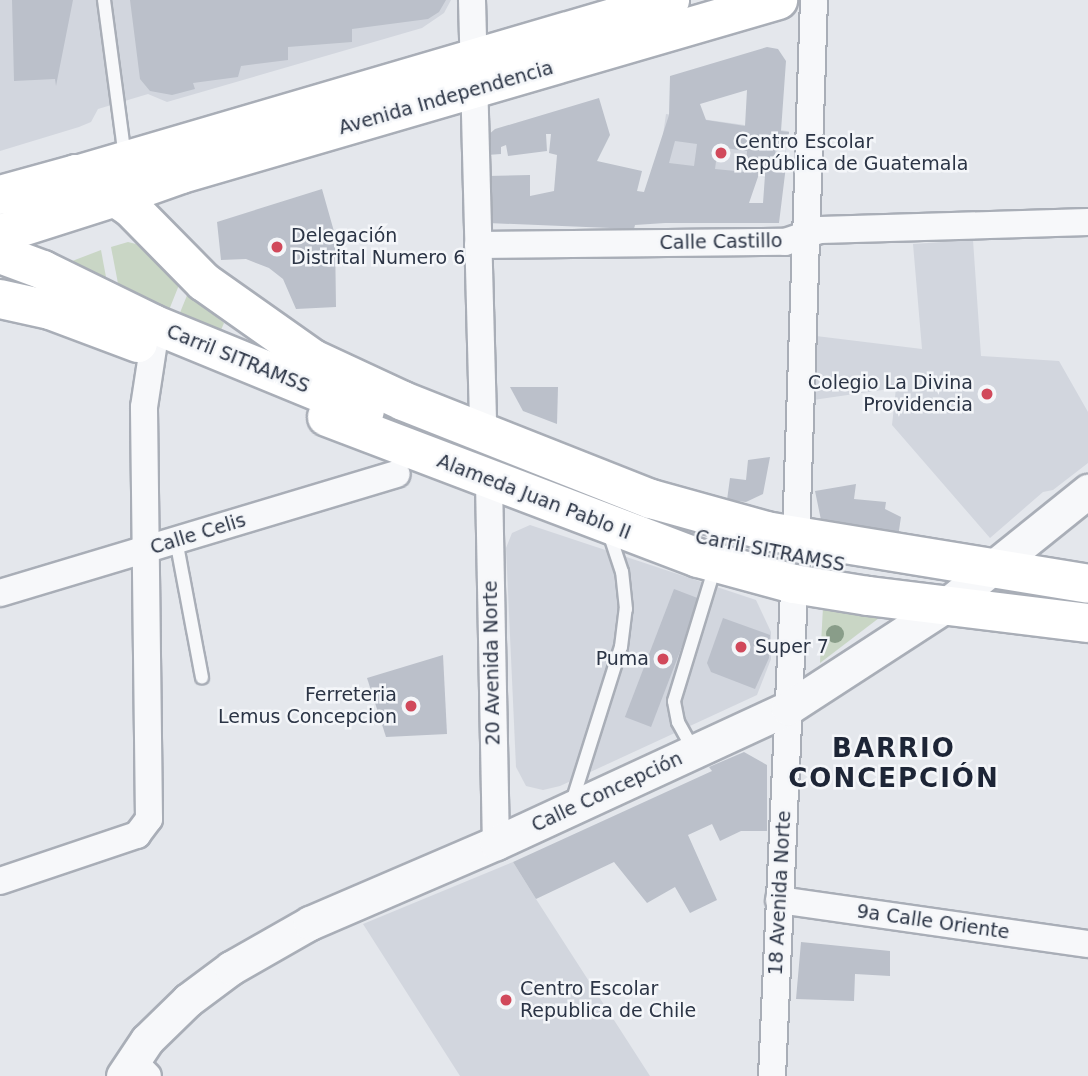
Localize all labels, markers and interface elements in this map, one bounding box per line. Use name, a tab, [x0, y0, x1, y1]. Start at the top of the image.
street label: Avenida Independencia	[336, 56, 556, 140]
place label: Centro Escolar República de Guatemala	[735, 131, 968, 175]
marker: Centro Escolar República de Guatemala	[713, 145, 729, 161]
place label: Delegación Distrital Numero 6	[291, 225, 465, 269]
street label: Calle Castillo	[659, 230, 783, 254]
marker: Delegación Distrital Numero 6	[269, 239, 285, 255]
street label: Carril SITRAMSS	[163, 320, 313, 398]
place label: Colegio La Divina Providencia	[808, 372, 973, 416]
marker: Colegio La Divina Providencia	[979, 386, 995, 402]
street label: Alameda Juan Pablo II	[434, 450, 634, 544]
street label: Calle Celis	[148, 509, 248, 559]
street label: Carril SITRAMSS	[693, 525, 847, 577]
street label: 20 Avenida Norte	[479, 580, 505, 746]
place label: Super 7	[755, 636, 829, 658]
marker: Super 7	[733, 639, 749, 655]
place label: Puma	[596, 648, 649, 670]
marker: Puma	[655, 651, 671, 667]
place label: Ferreteria Lemus Concepcion	[218, 684, 397, 728]
marker: Ferreteria Lemus Concepcion	[403, 698, 419, 714]
district label: BARRIO CONCEPCIÓN	[790, 733, 998, 794]
street label: Calle Concepción	[528, 747, 686, 837]
street label: 18 Avenida Norte	[764, 810, 796, 976]
street label: 9a Calle Oriente	[855, 900, 1011, 944]
place label: Centro Escolar Republica de Chile	[520, 978, 696, 1022]
marker: Centro Escolar Republica de Chile	[498, 992, 514, 1008]

